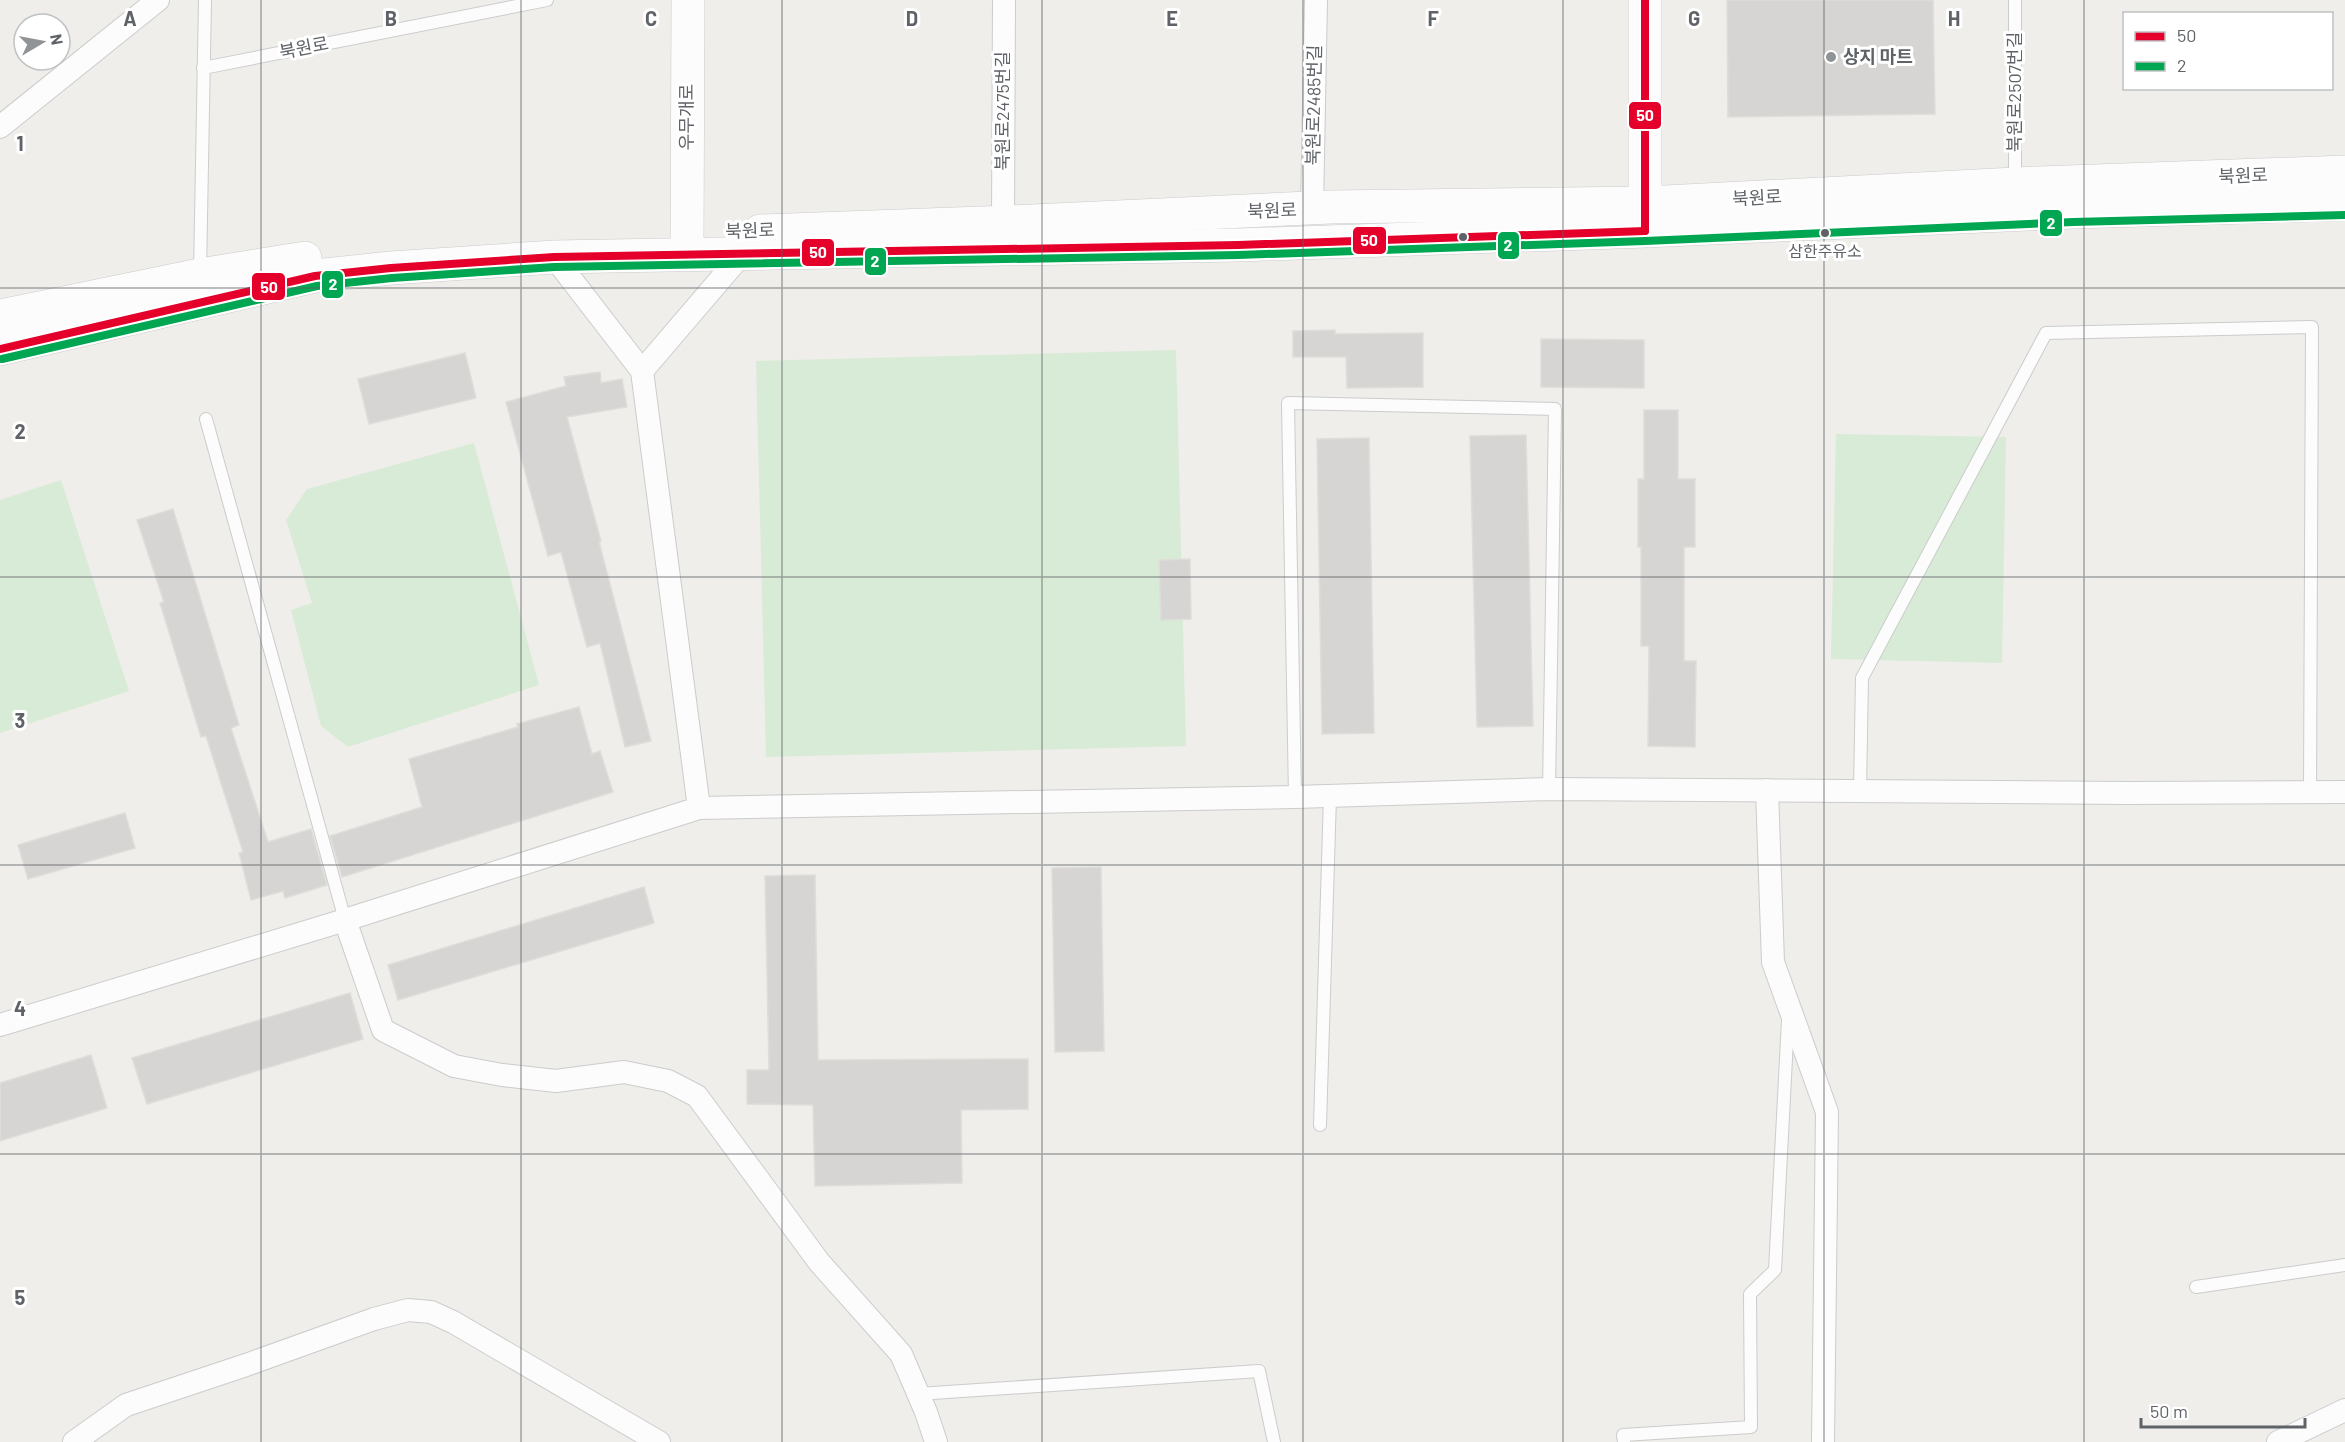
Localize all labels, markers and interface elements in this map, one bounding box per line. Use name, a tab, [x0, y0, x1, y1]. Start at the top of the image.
text: A	[123, 6, 137, 30]
text: B	[385, 6, 397, 30]
text: C	[645, 6, 657, 30]
text: D	[906, 6, 918, 30]
text: E	[1166, 6, 1178, 30]
text: F	[1427, 6, 1439, 30]
text: G	[1688, 6, 1700, 30]
text: H	[1948, 6, 1960, 30]
north arrow	[12, 12, 72, 72]
legend	[2123, 12, 2333, 90]
text: 50	[2177, 24, 2196, 46]
street label: 북원로	[277, 31, 330, 63]
text: N	[47, 32, 68, 46]
street label: 북원로2507번길	[2003, 32, 2025, 152]
street label: 북원로2485번길	[1301, 44, 1325, 166]
place label: 상지 마트	[1843, 45, 1913, 67]
marker: 상지 마트	[1824, 50, 1838, 64]
street label: 북원로2475번길	[991, 51, 1013, 171]
text: 2	[2177, 54, 2187, 76]
street label: 우무개로	[675, 84, 697, 150]
line badge: 50	[1628, 101, 1662, 130]
text: 50	[1636, 105, 1654, 124]
text: 1	[16, 131, 24, 155]
street label: 북원로	[2218, 163, 2268, 187]
street label: 북원로	[1732, 185, 1782, 209]
street label: 북원로	[1247, 198, 1297, 222]
line badge: 2	[2039, 209, 2063, 237]
text: 2	[2047, 213, 2056, 232]
street label: 북원로	[725, 218, 775, 242]
line badge: 50	[1352, 226, 1387, 255]
marker: 삼한주유소	[1819, 227, 1831, 239]
text: 50	[1360, 230, 1378, 249]
unlabelled marker	[1457, 231, 1469, 243]
line badge: 2	[1497, 231, 1520, 260]
text: 2	[1504, 235, 1513, 254]
line badge: 50	[801, 238, 835, 267]
place label: 삼한주유소	[1788, 241, 1862, 260]
text: 50	[809, 242, 827, 261]
line badge: 2	[864, 247, 887, 276]
text: 2	[871, 251, 880, 270]
line badge: 2	[321, 270, 344, 299]
line badge: 50	[251, 272, 286, 301]
text: 2	[329, 274, 338, 293]
text: 50	[260, 277, 278, 296]
text: 2	[14, 419, 26, 443]
text: 3	[15, 708, 25, 732]
text: 4	[14, 996, 26, 1020]
text: 5	[15, 1285, 26, 1309]
scale bar	[2141, 1391, 2304, 1429]
text: 50 m	[2150, 1400, 2188, 1422]

